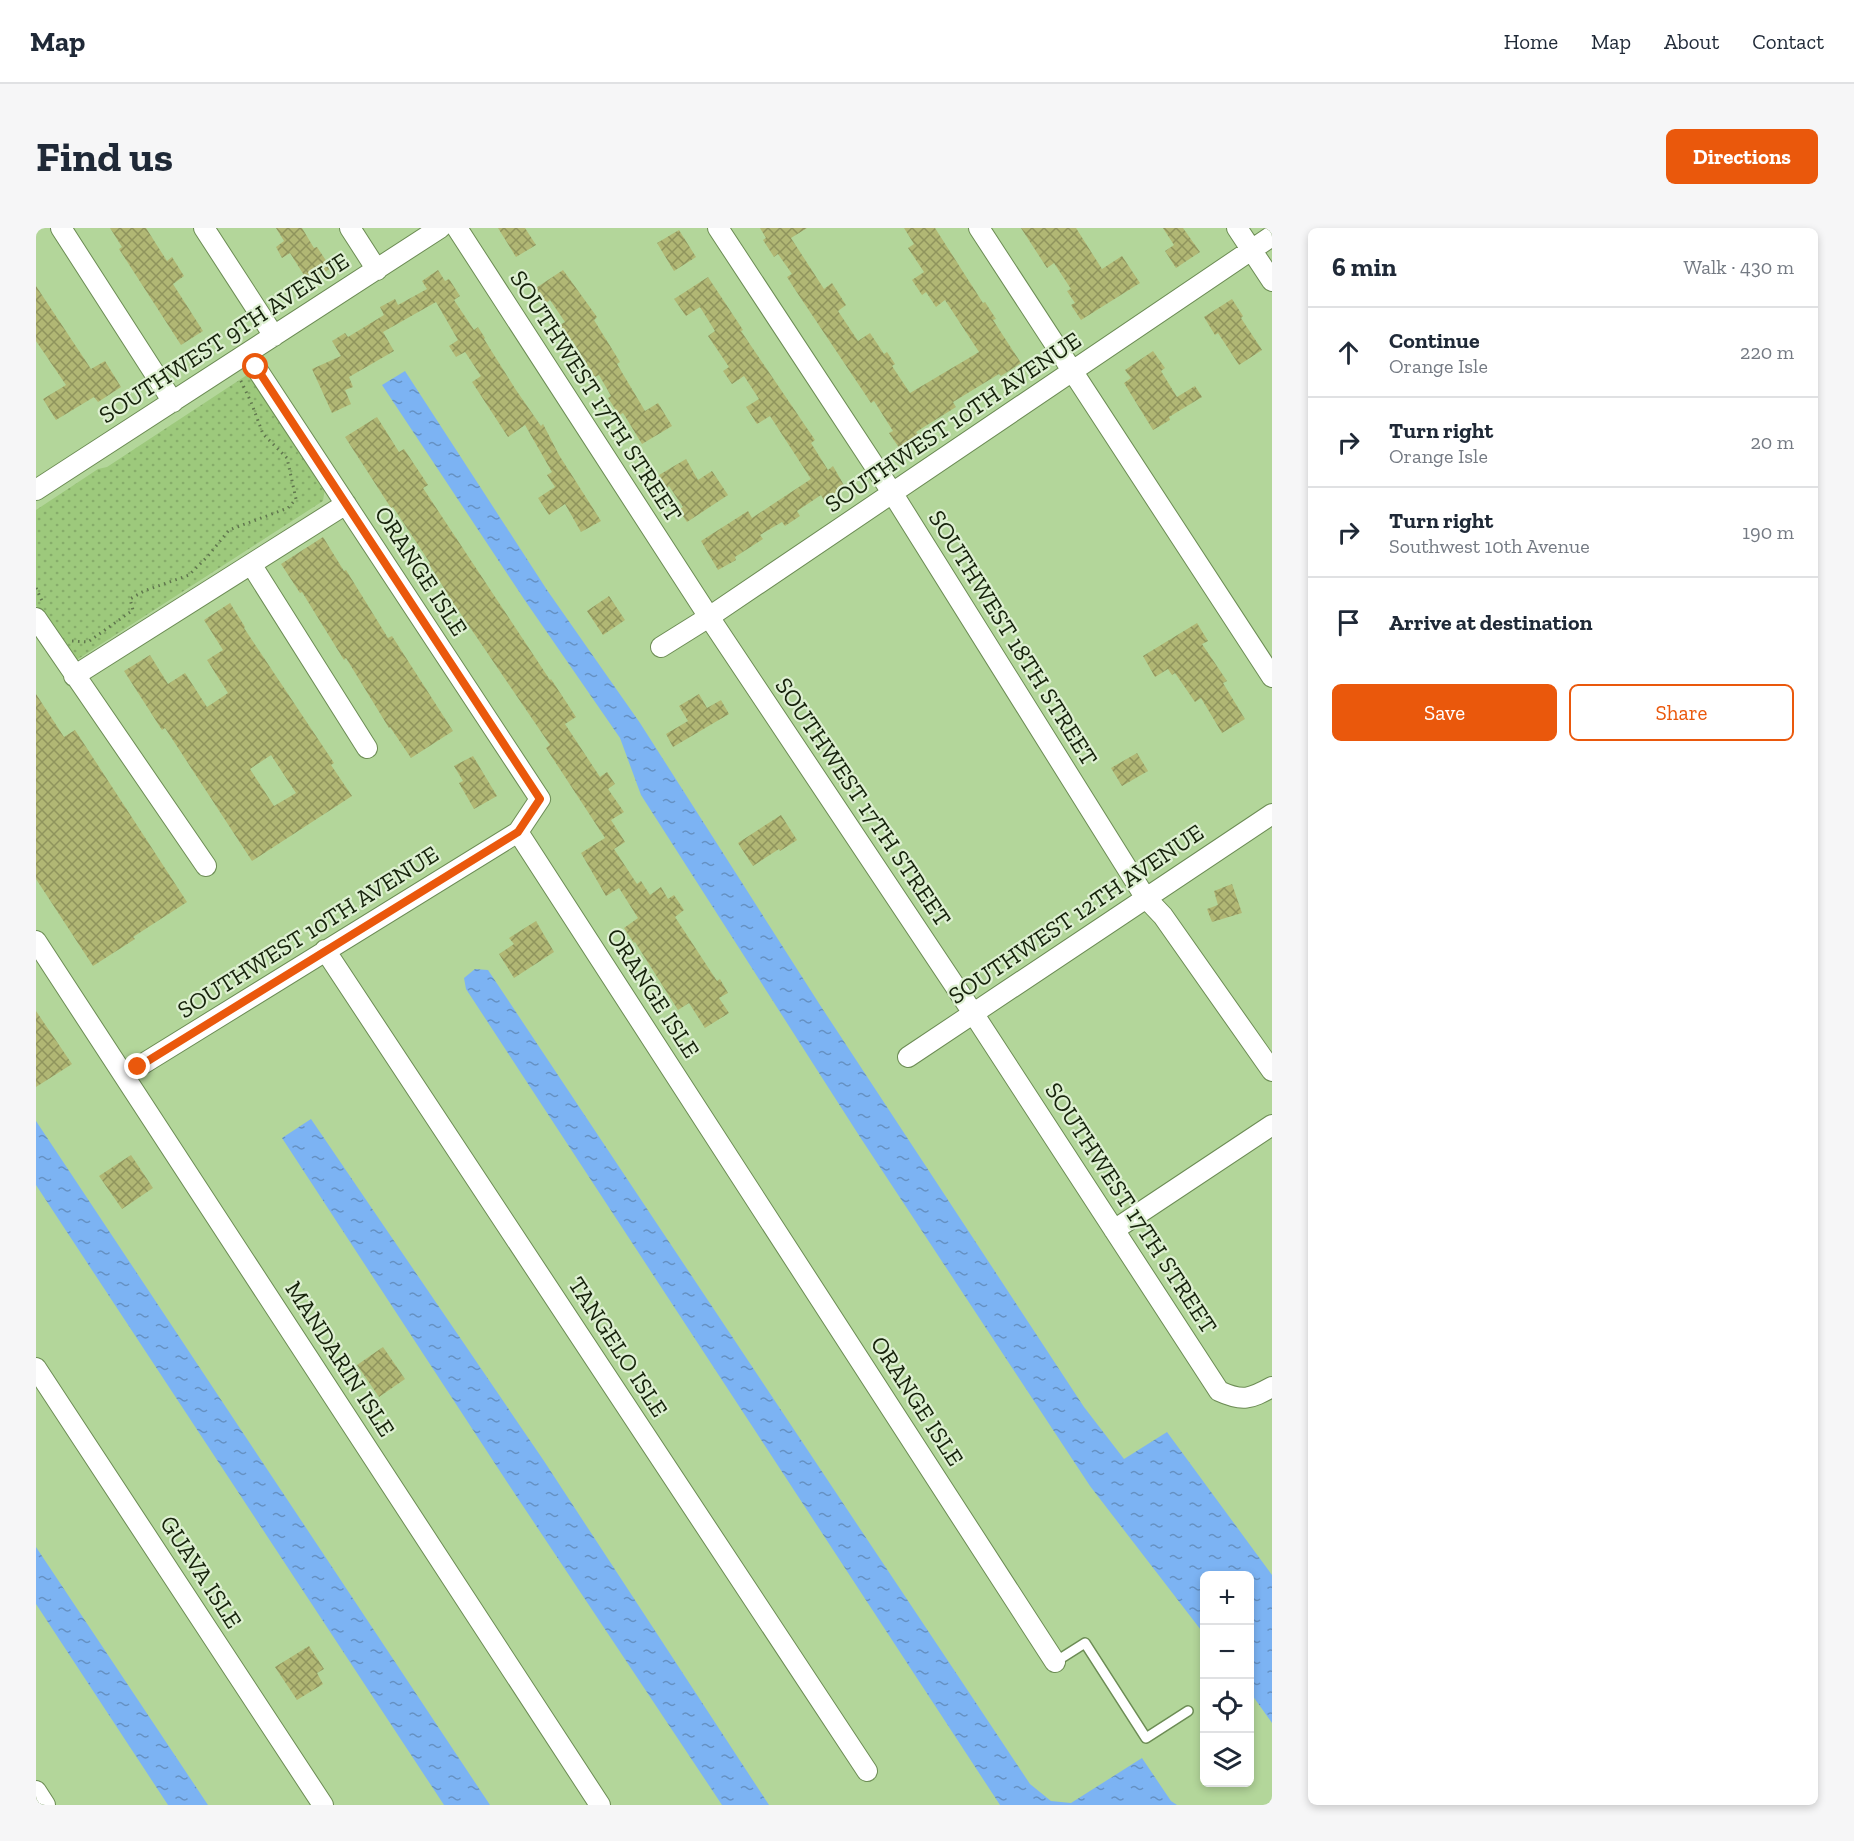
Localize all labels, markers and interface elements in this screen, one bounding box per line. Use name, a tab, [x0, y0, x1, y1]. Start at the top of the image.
text: Map	[30, 25, 85, 58]
text: Home	[1504, 29, 1558, 54]
text: Map	[1591, 29, 1631, 54]
text: About	[1664, 29, 1719, 54]
text: Contact	[1752, 29, 1824, 54]
button: Directions	[1666, 129, 1818, 184]
text: Find us	[36, 131, 173, 182]
street label: SOUTHWEST 9TH AVENUE	[93, 246, 354, 429]
text: 6 min	[1332, 251, 1397, 283]
text: Walk · 430 m	[1683, 255, 1794, 279]
street label: SOUTHWEST 17TH STREET	[504, 265, 689, 527]
street label: SOUTHWEST 10TH AVENUE	[819, 325, 1086, 518]
text: Continue	[1389, 327, 1480, 354]
icon: ahead	[1332, 336, 1365, 369]
text: 220 m	[1740, 340, 1794, 364]
route start	[242, 353, 268, 379]
text: Orange Isle	[1389, 354, 1488, 378]
text: Turn right	[1389, 417, 1493, 444]
icon: right	[1332, 426, 1365, 459]
text: 20 m	[1750, 430, 1794, 454]
text: Orange Isle	[1389, 444, 1488, 468]
street label: ORANGE ISLE	[369, 500, 474, 641]
street label: SOUTHWEST 18TH STREET	[923, 505, 1104, 771]
text: Turn right	[1389, 507, 1493, 534]
icon: right	[1332, 516, 1365, 549]
text: 190 m	[1742, 520, 1794, 544]
text: Southwest 10th Avenue	[1389, 534, 1590, 558]
icon: arrive	[1332, 606, 1365, 639]
text: Arrive at destination	[1389, 609, 1592, 636]
street label: SOUTHWEST 17TH STREET	[769, 672, 958, 932]
button: Save	[1332, 684, 1557, 741]
button: Share	[1569, 684, 1794, 741]
street label: SOUTHWEST 12TH AVENUE	[943, 817, 1209, 1010]
street label: SOUTHWEST 10TH AVENUE	[172, 839, 444, 1024]
street label: ORANGE ISLE	[601, 922, 706, 1063]
route end	[124, 1053, 150, 1079]
street label: SOUTHWEST 17TH STREET	[1039, 1077, 1224, 1339]
street label: TANGELO ISLE	[562, 1271, 674, 1422]
street label: MANDARIN ISLE	[279, 1276, 401, 1442]
street label: ORANGE ISLE	[865, 1330, 970, 1471]
street label: GUAVA ISLE	[154, 1510, 249, 1634]
map controls	[1200, 1571, 1254, 1787]
button: +	[1200, 1571, 1254, 1625]
button: −	[1200, 1625, 1254, 1679]
button: locate	[1200, 1679, 1254, 1733]
button: layers	[1200, 1733, 1254, 1787]

